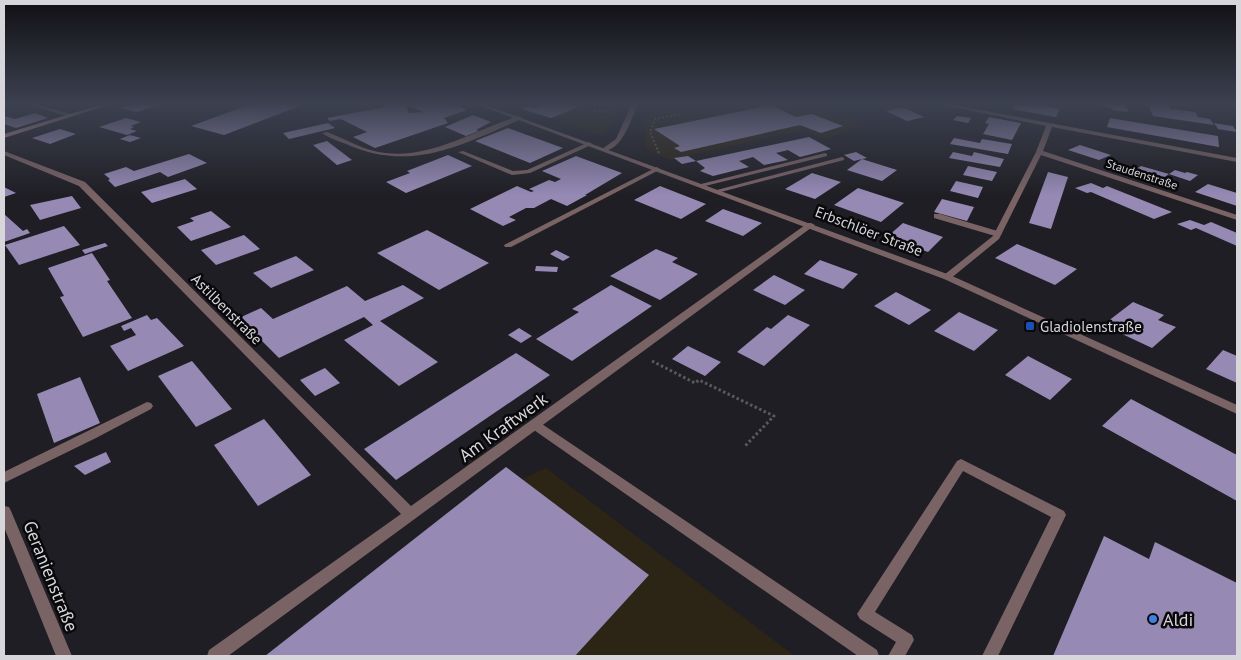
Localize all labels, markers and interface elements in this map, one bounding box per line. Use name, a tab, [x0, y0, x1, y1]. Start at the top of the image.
street label: Staudenstraße	[1104, 155, 1180, 193]
street label: Erbschlöer Straße	[812, 202, 926, 260]
street label: Astilbenstraße	[187, 269, 267, 349]
place label: Gladiolenstraße	[1040, 317, 1142, 336]
marker: Gladiolenstraße	[1024, 320, 1036, 332]
street label: Am Kraftwerk	[454, 387, 552, 467]
street label: Geranienstraße	[18, 517, 84, 635]
place label: Aldi	[1163, 608, 1193, 631]
marker: Aldi	[1147, 613, 1159, 625]

